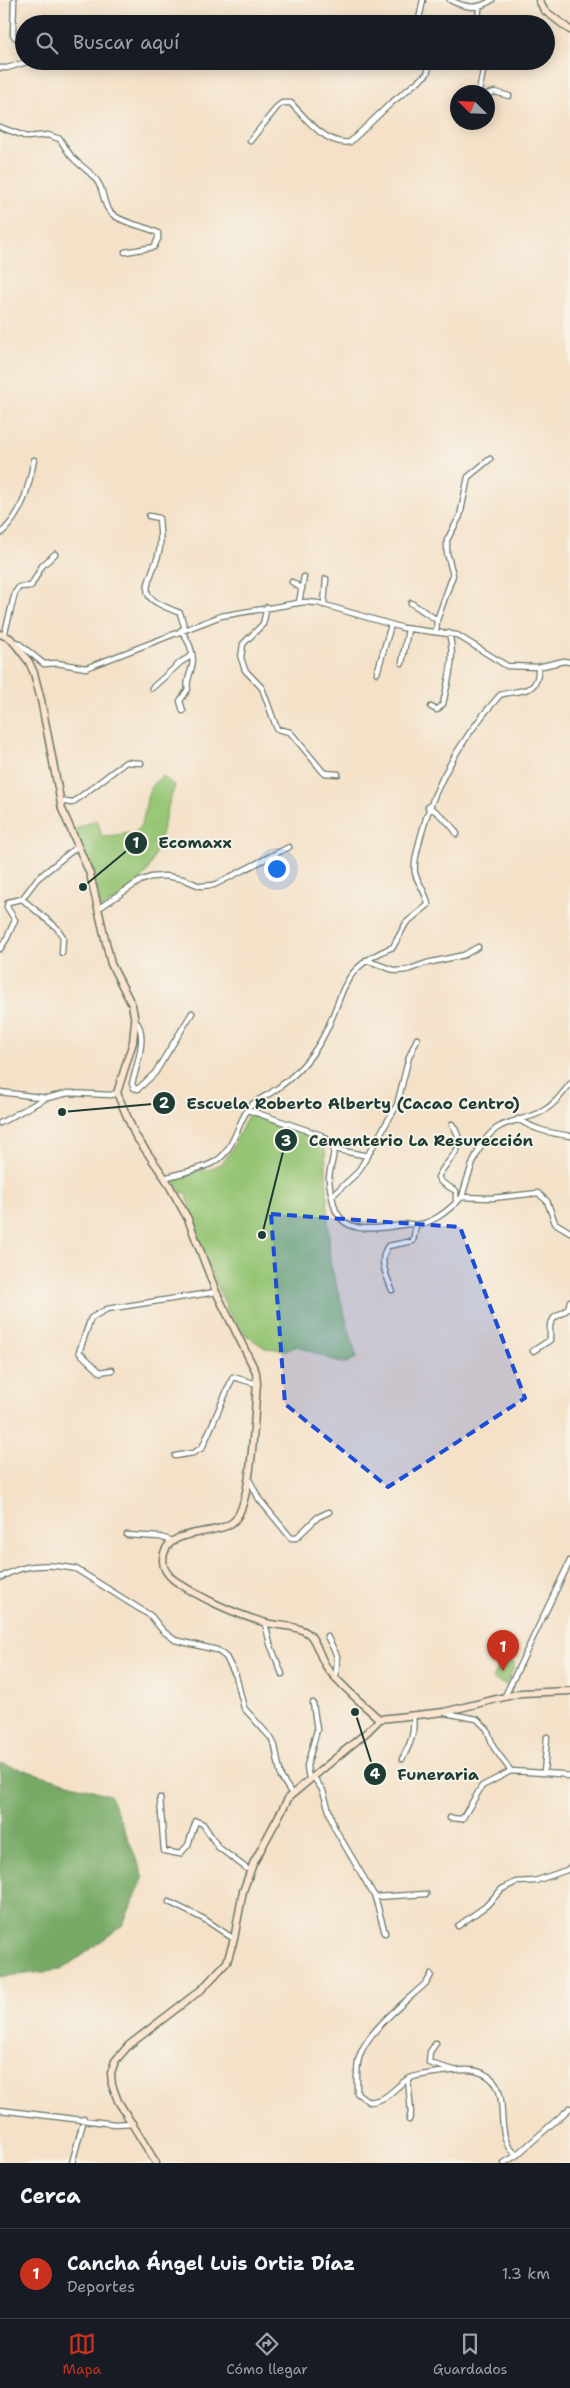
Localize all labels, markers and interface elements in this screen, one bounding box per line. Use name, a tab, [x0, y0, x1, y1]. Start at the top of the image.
search box	[15, 15, 555, 70]
icon: search	[33, 29, 61, 57]
text: Buscar aquí	[73, 30, 179, 55]
north arrow	[450, 85, 495, 130]
callout: Ecomaxx	[123, 827, 242, 858]
text: Ecomaxx	[158, 832, 232, 853]
text: 1	[133, 833, 140, 853]
your location	[264, 856, 290, 882]
callout: Escuela Roberto Alberty (Cacao Centro)	[151, 1088, 530, 1119]
text: 2	[159, 1093, 170, 1113]
text: Escuela Roberto Alberty (Cacao Centro)	[186, 1093, 520, 1114]
callout: Cementerio La Resurección	[274, 1125, 543, 1156]
text: Cementerio La Resurección	[309, 1130, 534, 1151]
text: 3	[281, 1131, 291, 1151]
pin: 1	[487, 1630, 519, 1671]
callout: Funeraria	[362, 1758, 489, 1789]
text: 4	[370, 1764, 381, 1784]
text: Funeraria	[397, 1764, 479, 1785]
text: Cerca	[20, 2182, 81, 2210]
text: Cancha Ángel Luis Ortiz Díaz	[67, 2251, 355, 2276]
text: 1	[32, 2263, 40, 2284]
text: 1.3 km	[502, 2263, 550, 2284]
text: Deportes	[67, 2276, 135, 2297]
tab: Mapa	[63, 2330, 101, 2378]
tab: Cómo llegar	[226, 2330, 308, 2378]
tab: Guardados	[433, 2330, 507, 2378]

